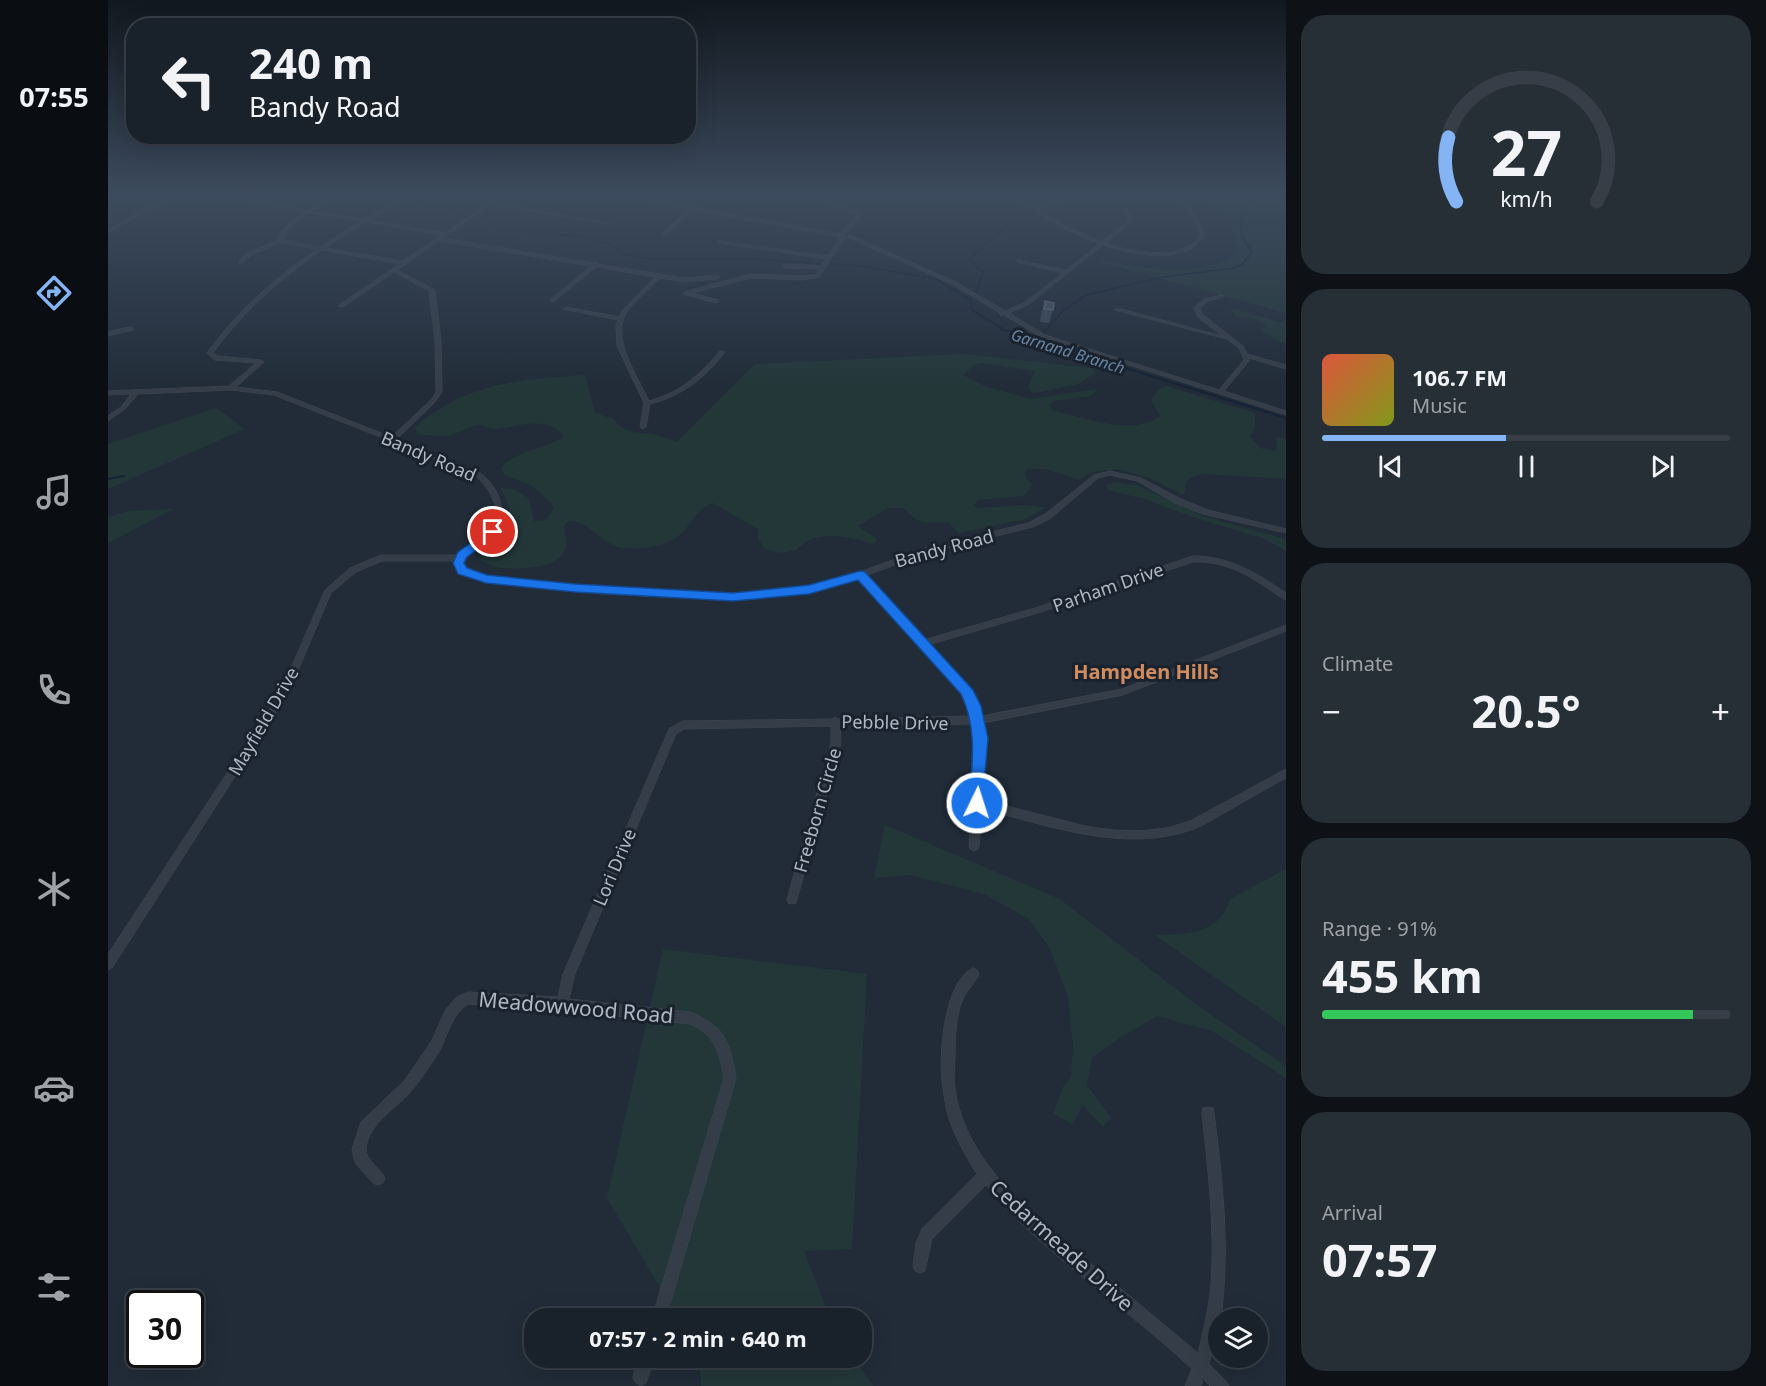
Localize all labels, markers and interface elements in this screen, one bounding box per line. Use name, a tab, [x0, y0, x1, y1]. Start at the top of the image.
text: 240 m	[249, 34, 373, 91]
icon: left	[150, 42, 228, 120]
text: 07:55	[19, 78, 89, 115]
text: Bandy Road	[249, 88, 401, 125]
text: 27	[1490, 109, 1562, 194]
text: km/h	[1500, 184, 1552, 213]
icon: directions	[33, 272, 75, 314]
water label: Garnand Branch	[1008, 323, 1128, 379]
text: 106.7 FM	[1412, 362, 1507, 392]
text: Music	[1412, 392, 1467, 419]
street label: Bandy Road	[378, 425, 480, 487]
icon: previous	[1374, 450, 1407, 483]
icon: pause	[1510, 450, 1543, 483]
icon: next	[1646, 450, 1679, 483]
icon: music	[33, 471, 75, 513]
pin	[467, 506, 518, 557]
icon: arrive	[476, 515, 509, 548]
street label: Bandy Road	[892, 523, 996, 573]
street label: Parham Drive	[1049, 557, 1167, 617]
text: Climate	[1322, 650, 1393, 677]
district label: Hampden Hills	[1073, 658, 1219, 685]
street label: Mayfield Drive	[222, 662, 304, 780]
icon: phone	[33, 669, 75, 711]
text: 20.5°	[1472, 680, 1580, 741]
text: −	[1322, 689, 1341, 734]
text: +	[1711, 689, 1730, 734]
street label: Pebble Drive	[841, 709, 949, 735]
street label: Freeborn Circle	[788, 745, 846, 875]
position arrow	[945, 771, 1009, 835]
street label: Lori Drive	[587, 825, 641, 909]
icon: climate	[33, 868, 75, 910]
text: Range · 91%	[1322, 915, 1437, 942]
text: 455 km	[1322, 945, 1483, 1006]
street label: Meadowwood Road	[478, 985, 674, 1029]
icon: car	[33, 1067, 75, 1109]
street label: Cedarmeade Drive	[984, 1173, 1140, 1317]
text: Arrival	[1322, 1199, 1383, 1226]
text: 07:57	[1322, 1229, 1438, 1290]
icon: filters	[33, 1266, 75, 1308]
speed limit sign: 30	[126, 1290, 204, 1368]
map controls	[1208, 1308, 1268, 1368]
button: layers	[1208, 1308, 1268, 1368]
text: 07:57 · 2 min · 640 m	[589, 1323, 807, 1353]

